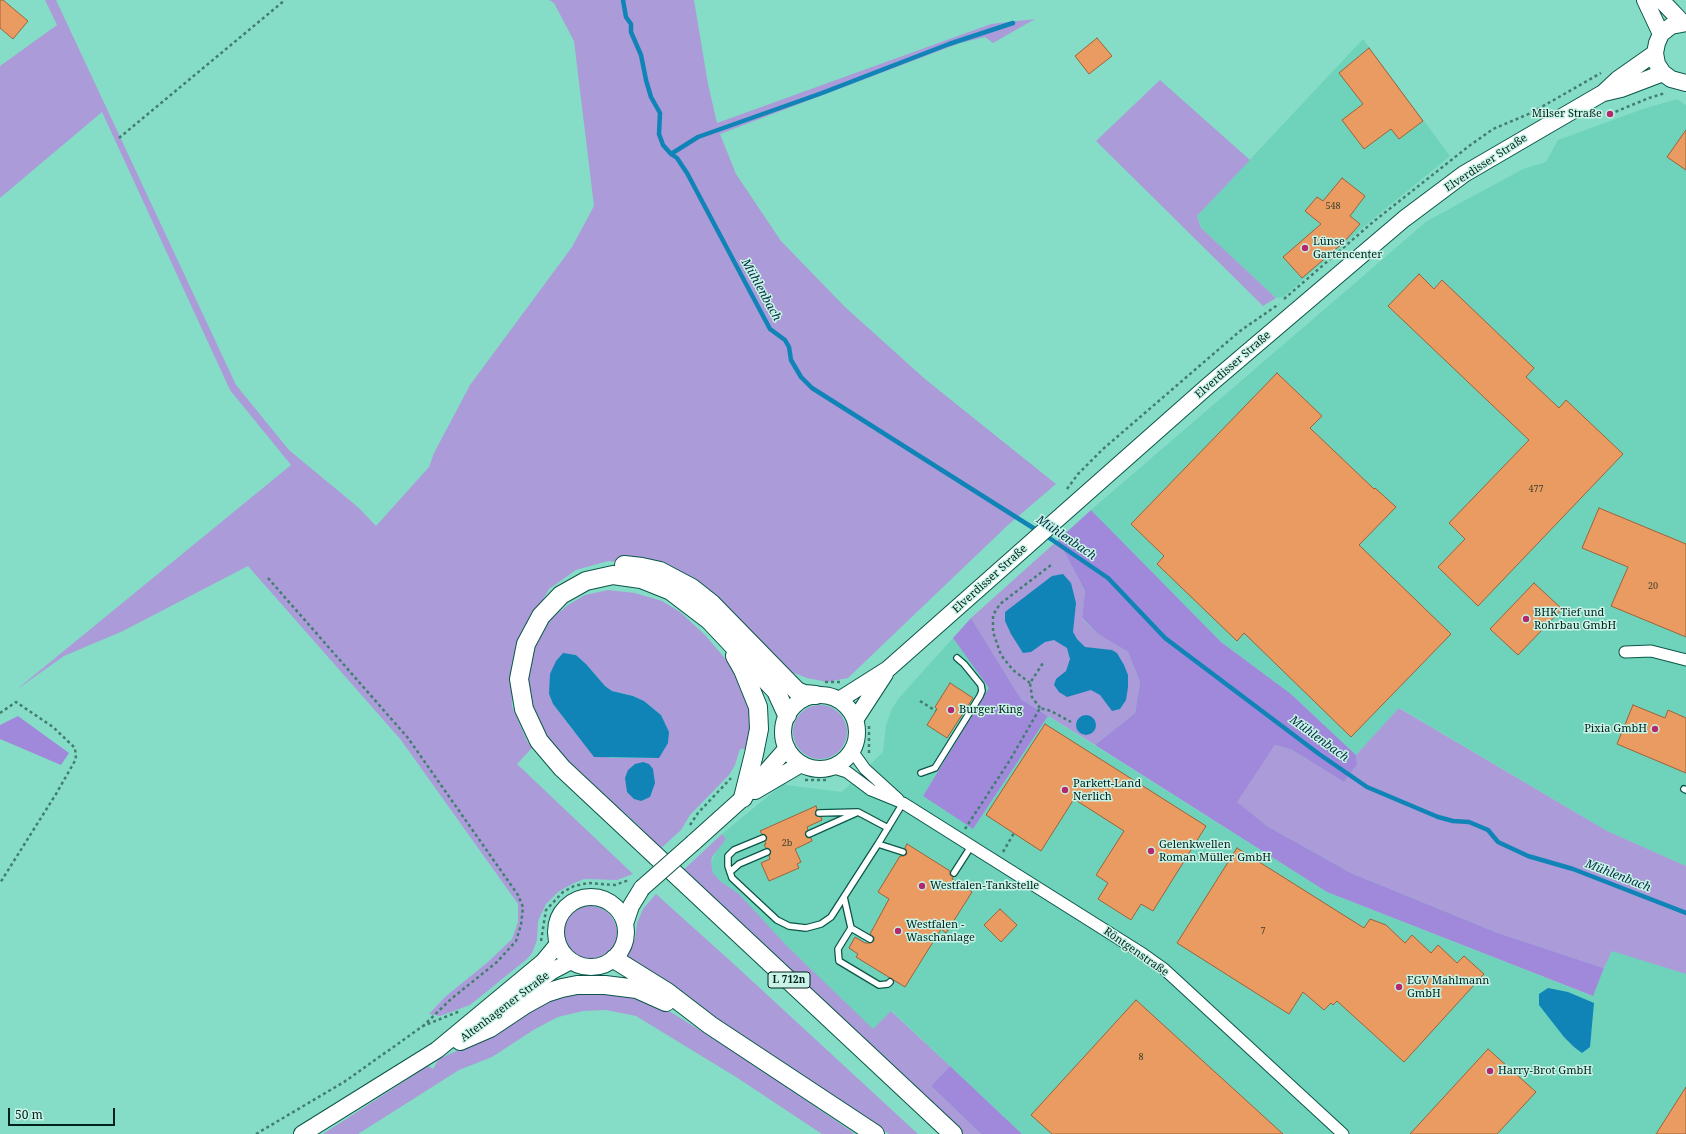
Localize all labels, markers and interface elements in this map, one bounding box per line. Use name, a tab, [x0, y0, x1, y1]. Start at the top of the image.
place label: Milser Straße	[1532, 107, 1602, 121]
marker: Milser Straße	[1605, 109, 1615, 119]
street label: Elverdisser Straße	[1442, 131, 1530, 195]
house number: 548	[1325, 201, 1341, 211]
place label: Lünse Gartencenter	[1313, 235, 1382, 261]
marker: Lünse Gartencenter	[1300, 243, 1310, 253]
water label: Mühlenbach	[738, 256, 784, 324]
street label: Elverdisser Straße	[1193, 329, 1273, 401]
house number: 477	[1528, 484, 1544, 494]
water label: Mühlenbach	[1033, 513, 1099, 563]
street label: Elverdisser Straße	[950, 542, 1030, 616]
house number: 20	[1648, 581, 1658, 591]
place label: BHK Tief und Rohrbau GmbH	[1534, 606, 1616, 632]
marker: BHK Tief und Rohrbau GmbH	[1521, 614, 1531, 624]
place label: Burger King	[959, 703, 1022, 717]
marker: Burger King	[946, 705, 956, 715]
water label: Mühlenbach	[1287, 713, 1351, 765]
place label: Pixia GmbH	[1584, 722, 1647, 736]
marker: Pixia GmbH	[1650, 724, 1660, 734]
place label: Parkett-Land Nerlich	[1073, 777, 1141, 803]
marker: Parkett-Land Nerlich	[1060, 785, 1070, 795]
house number: 2b	[782, 838, 792, 848]
place label: Gelenkwellen Roman Müller GmbH	[1159, 838, 1271, 864]
marker: Gelenkwellen Roman Müller GmbH	[1146, 846, 1156, 856]
water label: Mühlenbach	[1583, 857, 1653, 895]
place label: Westfalen-Tankstelle	[930, 879, 1039, 893]
marker: Westfalen-Tankstelle	[917, 881, 927, 891]
place label: Westfalen - Waschanlage	[906, 918, 975, 944]
street label: Röntgenstraße	[1101, 925, 1171, 979]
marker: Westfalen - Waschanlage	[893, 926, 903, 936]
house number: 7	[1260, 926, 1266, 936]
street label: Altenhagener Straße	[458, 969, 552, 1045]
road number: L 712n	[768, 972, 810, 988]
place label: EGV Mahlmann GmbH	[1407, 974, 1489, 1000]
marker: EGV Mahlmann GmbH	[1394, 982, 1404, 992]
house number: 8	[1138, 1052, 1144, 1062]
place label: Harry-Brot GmbH	[1498, 1064, 1592, 1078]
marker: Harry-Brot GmbH	[1485, 1066, 1495, 1076]
scale bar	[10, 1100, 117, 1126]
text: 50 m	[15, 1106, 43, 1123]

